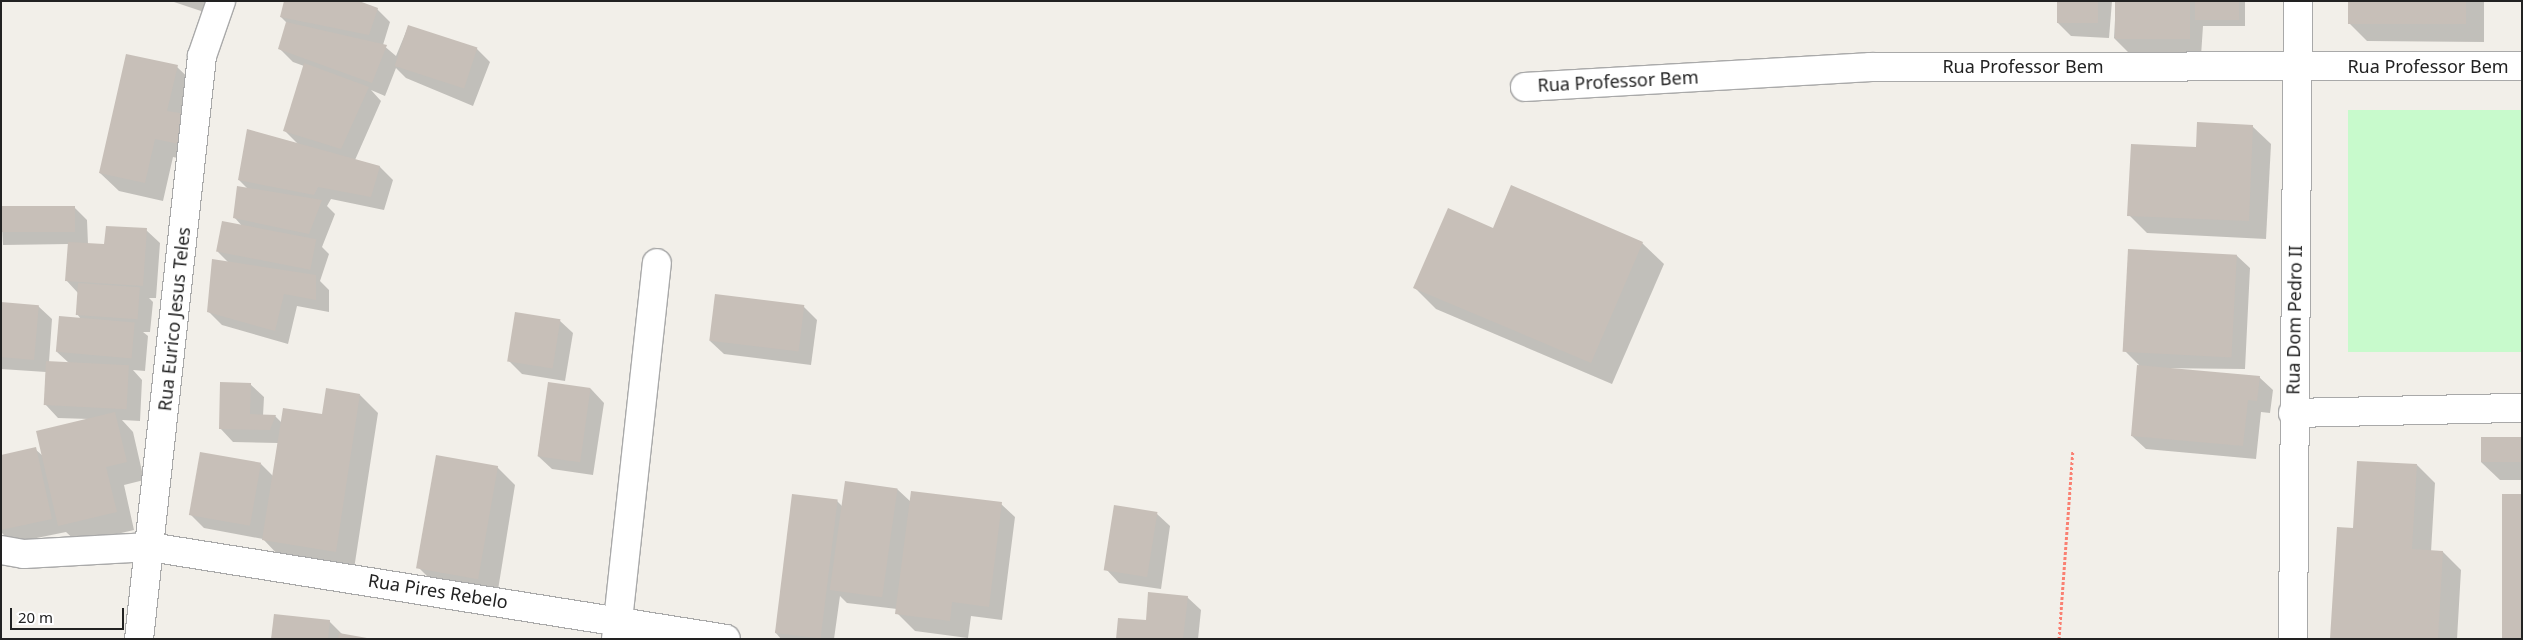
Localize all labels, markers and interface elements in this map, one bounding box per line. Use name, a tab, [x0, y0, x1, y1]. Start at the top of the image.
street label: Rua Professor Bem	[1942, 55, 2104, 77]
street label: Rua Professor Bem	[2347, 55, 2509, 77]
street label: Rua Professor Bem	[1537, 66, 1699, 96]
street label: Rua Eurico Jesus Teles	[154, 226, 194, 412]
street label: Rua Dom Pedro II	[2282, 245, 2306, 395]
street label: Rua Pires Rebelo	[367, 569, 509, 613]
scale bar	[12, 598, 126, 630]
text: 20 m	[18, 607, 53, 627]

